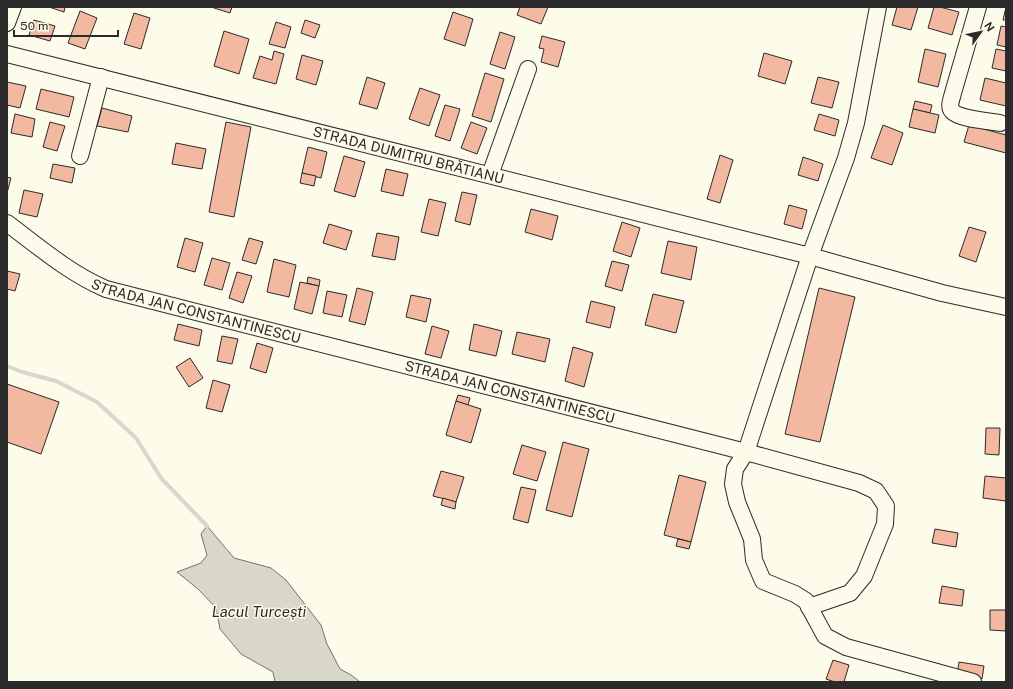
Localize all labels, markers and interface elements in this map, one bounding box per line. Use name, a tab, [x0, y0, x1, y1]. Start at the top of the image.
scale bar	[14, 12, 118, 38]
north arrow	[961, 12, 1001, 52]
text: 50 m	[20, 19, 48, 33]
text: N	[982, 20, 997, 33]
street label: STRADA DUMITRU BRĂTIANU	[311, 123, 506, 187]
street label: STRADA JAN CONSTANTINESCU	[89, 275, 302, 346]
street label: STRADA JAN CONSTANTINESCU	[403, 357, 616, 426]
water label: Lacul Turcești	[212, 603, 307, 620]

